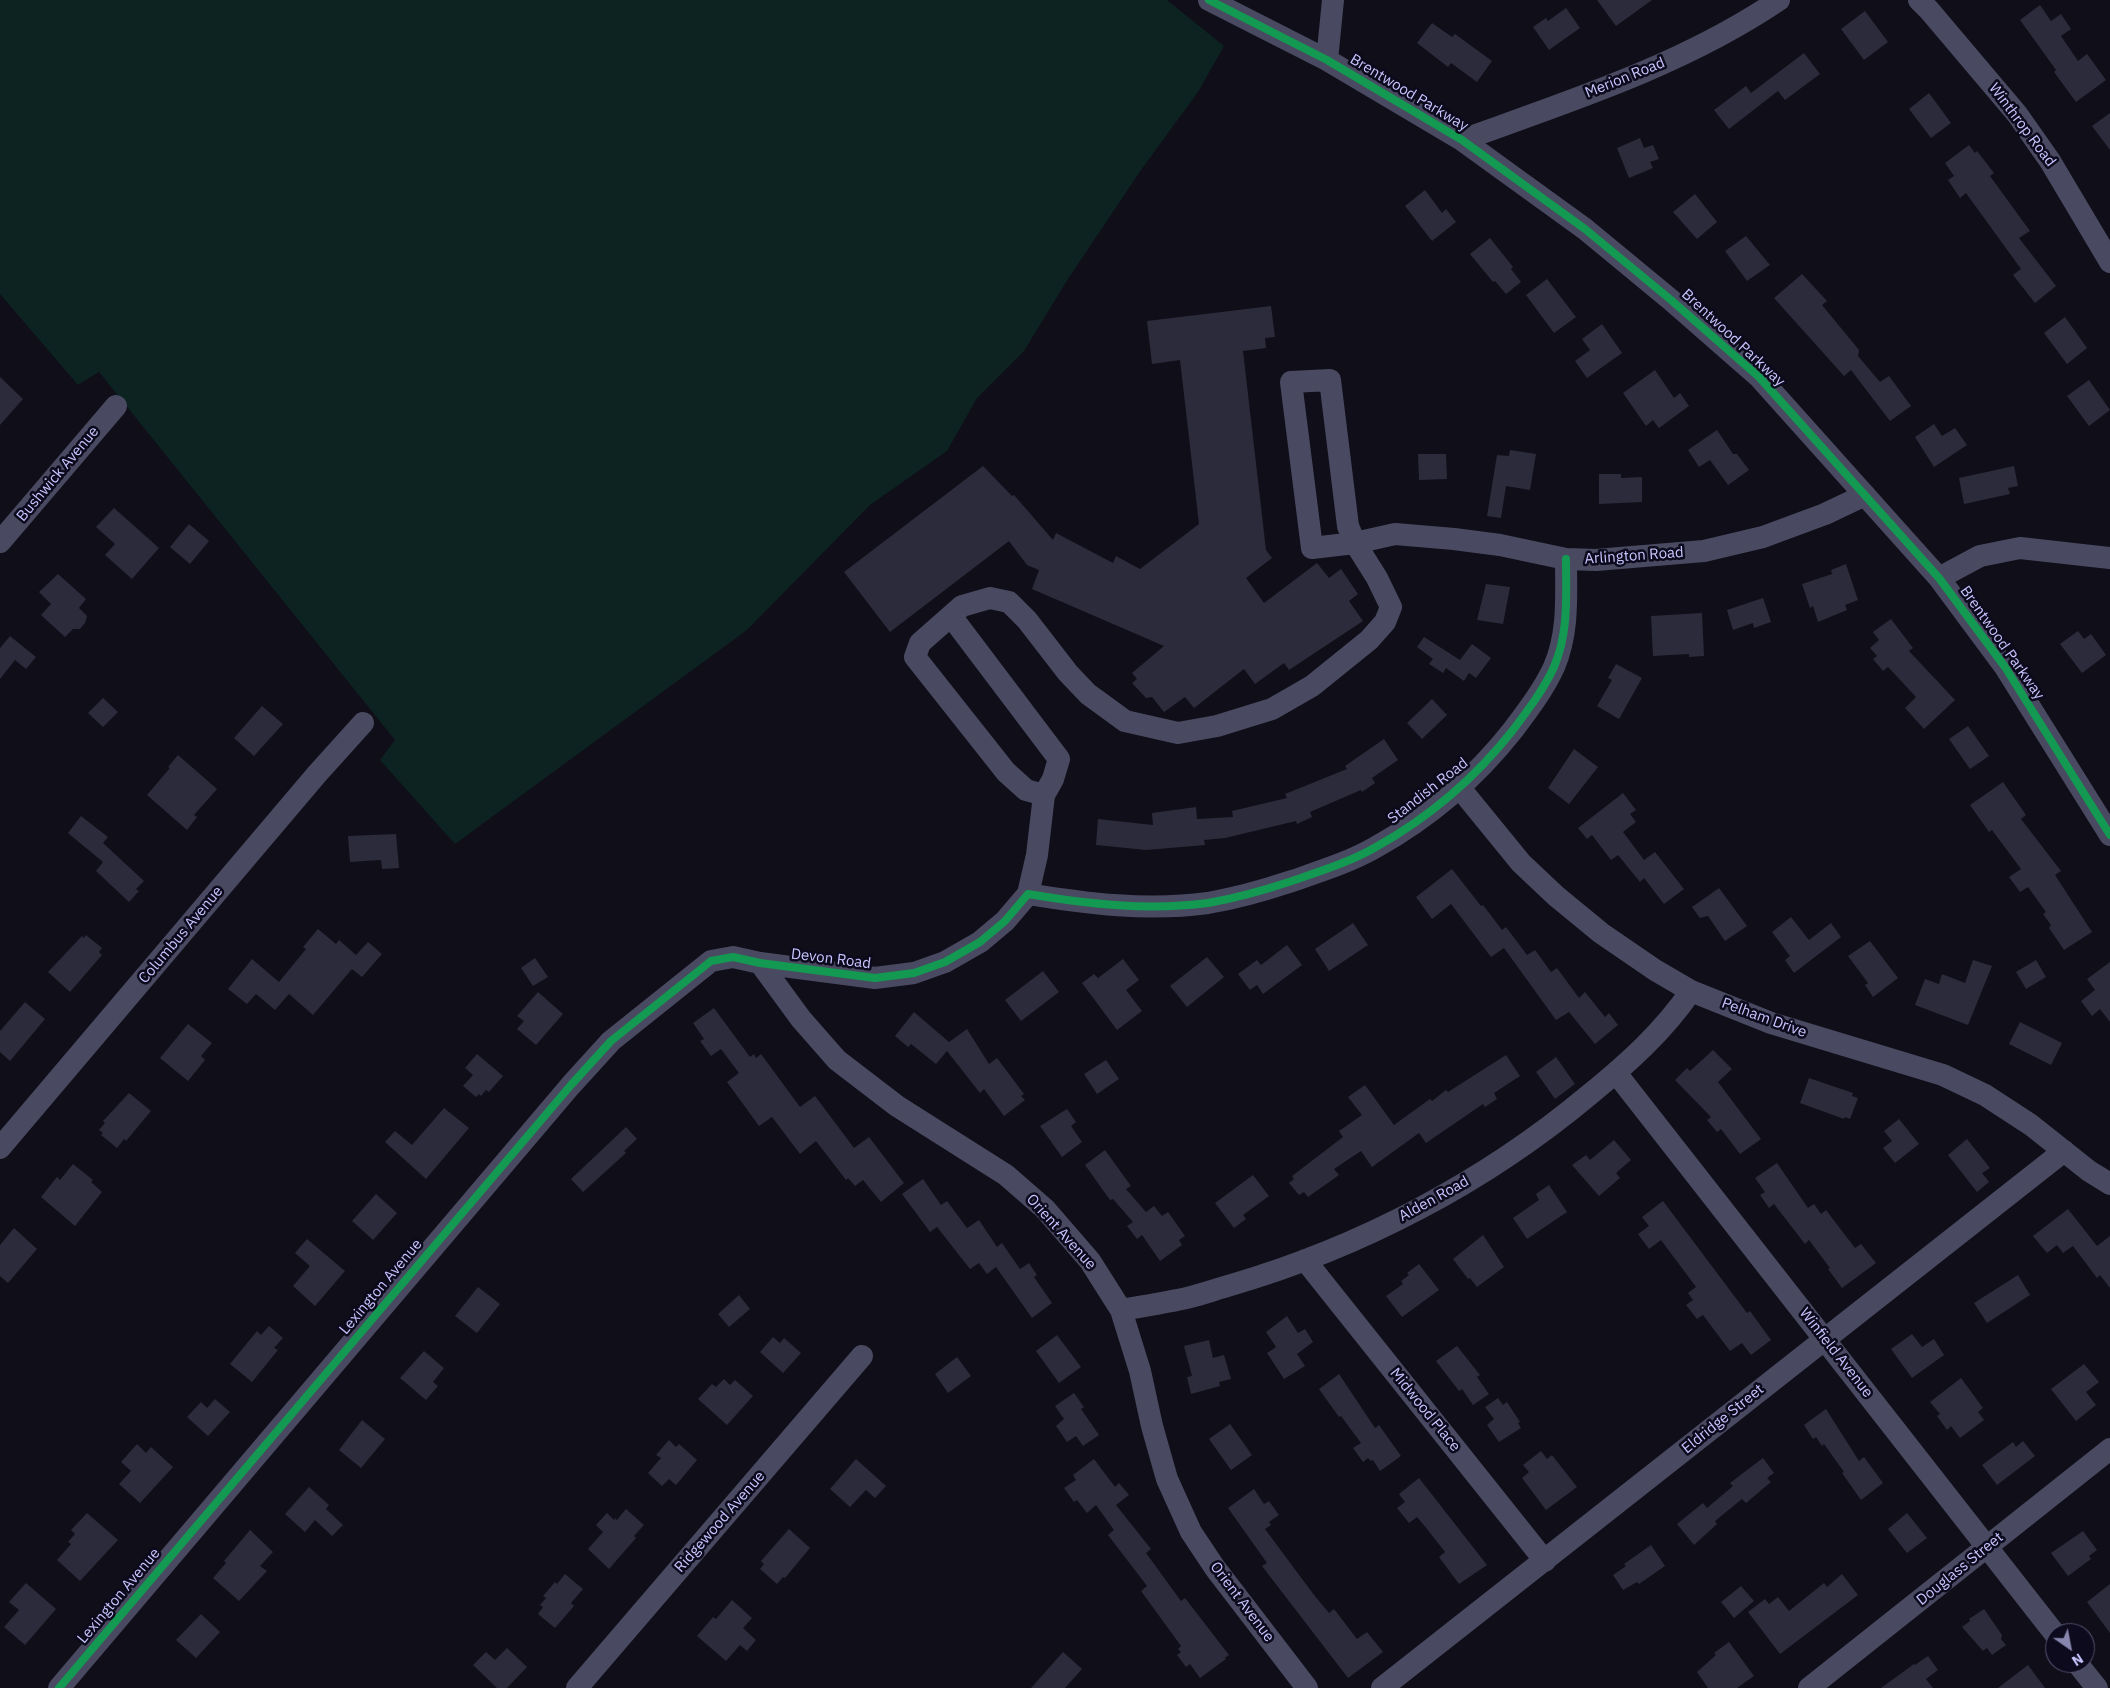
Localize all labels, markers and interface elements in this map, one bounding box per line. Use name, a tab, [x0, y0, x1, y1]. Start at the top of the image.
street label: Brentwood Parkway	[1347, 51, 1471, 135]
street label: Merion Road	[1582, 54, 1668, 102]
street label: Winthrop Road	[1985, 80, 2059, 170]
street label: Brentwood Parkway	[1678, 285, 1788, 391]
street label: Bushwick Avenue	[13, 423, 103, 525]
street label: Arlington Road	[1584, 544, 1684, 568]
street label: Brentwood Parkway	[1956, 583, 2048, 703]
street label: Standish Road	[1384, 754, 1472, 828]
street label: Columbus Avenue	[135, 883, 227, 987]
street label: Devon Road	[790, 945, 872, 973]
street label: Pelham Drive	[1719, 994, 1809, 1042]
street label: Alden Road	[1396, 1172, 1472, 1226]
street label: Orient Avenue	[1022, 1190, 1100, 1274]
street label: Lexington Avenue	[336, 1236, 426, 1338]
street label: Winfield Avenue	[1795, 1305, 1877, 1401]
street label: Midwood Place	[1386, 1365, 1464, 1455]
street label: Eldridge Street	[1678, 1380, 1768, 1458]
street label: Ridgewood Avenue	[671, 1468, 769, 1576]
street label: Douglass Street	[1913, 1529, 2007, 1609]
street label: Lexington Avenue	[74, 1545, 164, 1647]
street label: Orient Avenue	[1206, 1558, 1278, 1646]
north arrow	[2045, 1623, 2095, 1673]
text: N	[2068, 1649, 2087, 1670]

